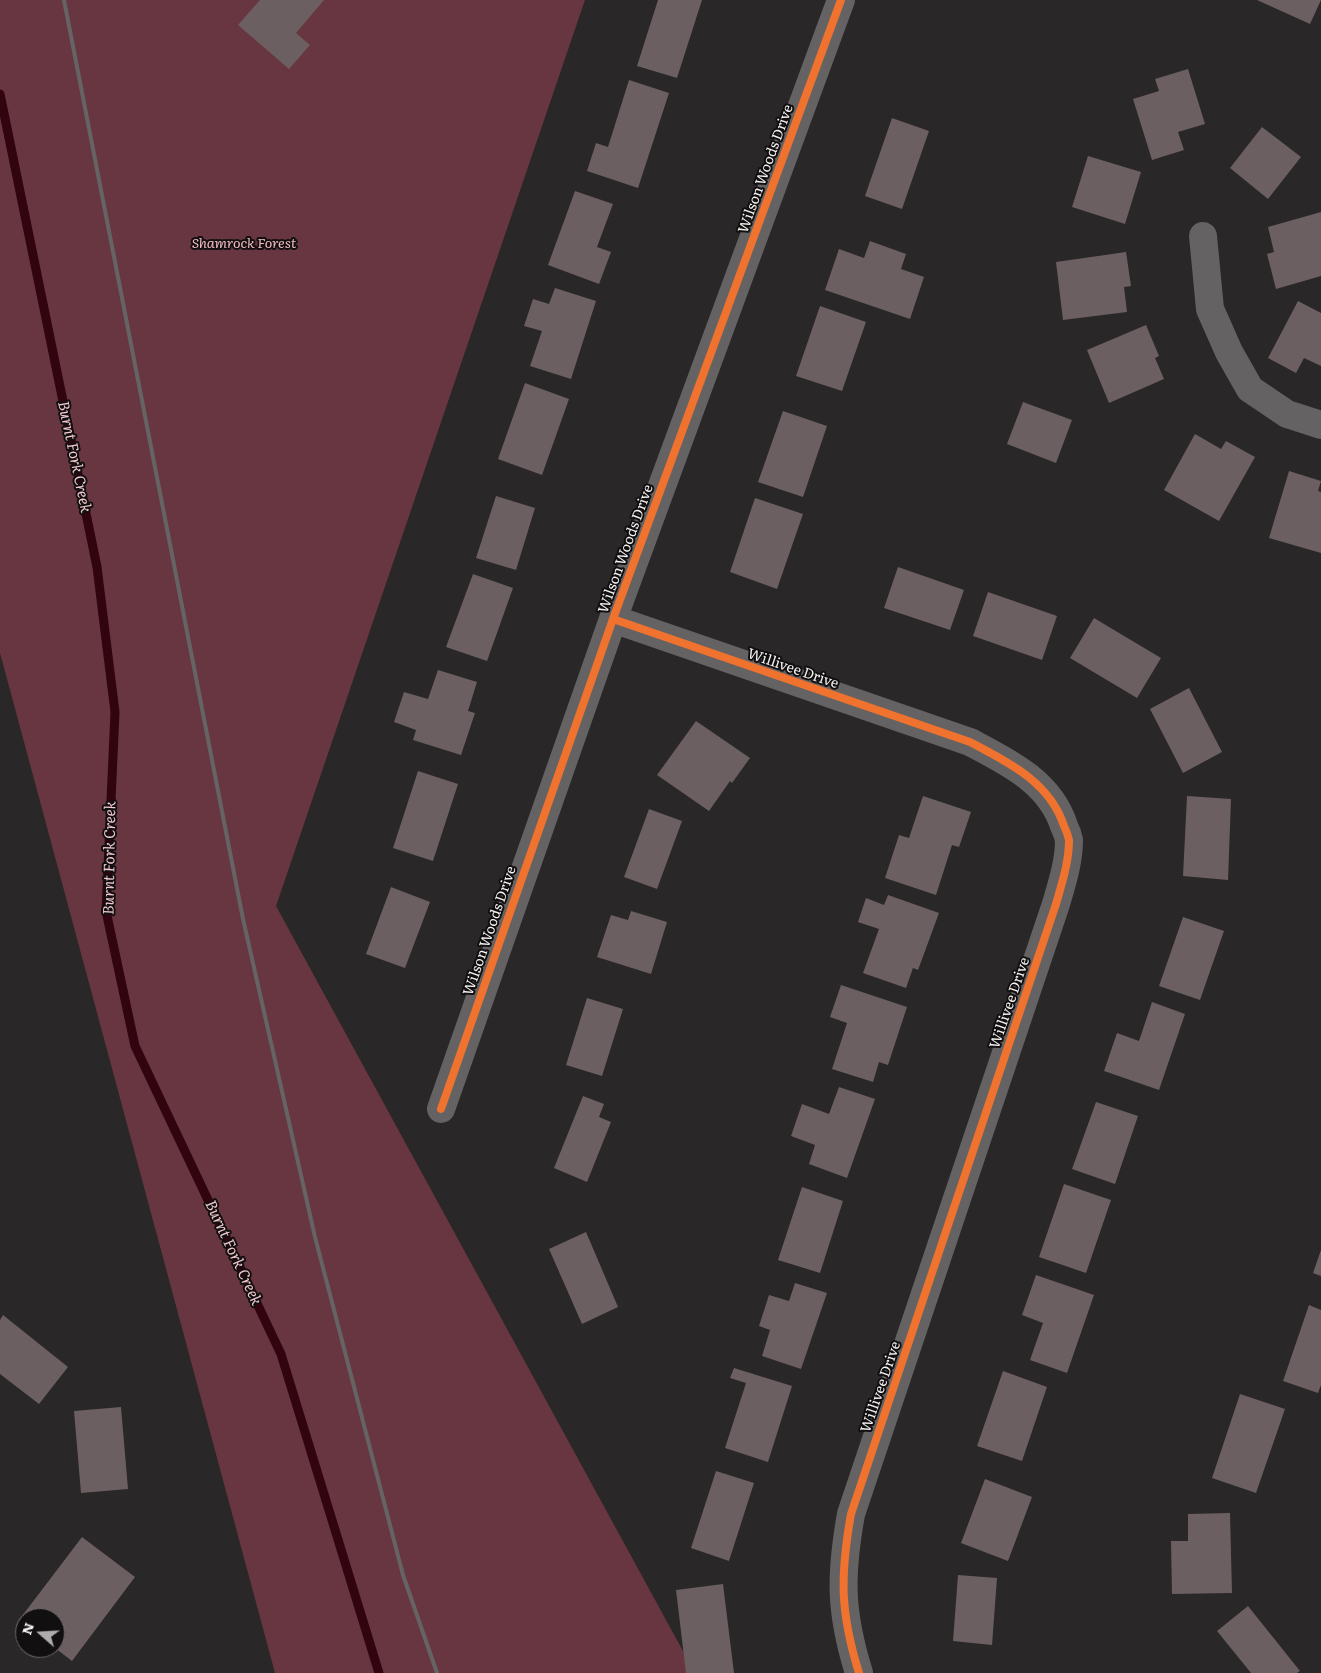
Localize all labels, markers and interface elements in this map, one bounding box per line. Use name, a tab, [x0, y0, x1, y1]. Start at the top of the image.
street label: Wilson Woods Drive	[735, 102, 797, 236]
park label: Shamrock Forest	[192, 236, 296, 252]
water label: Burnt Fork Creek	[53, 400, 95, 514]
street label: Wilson Woods Drive	[595, 482, 657, 616]
street label: Willivee Drive	[745, 646, 841, 692]
water label: Burnt Fork Creek	[100, 801, 120, 915]
street label: Wilson Woods Drive	[460, 864, 520, 998]
street label: Willivee Drive	[987, 955, 1033, 1051]
water label: Burnt Fork Creek	[201, 1198, 265, 1308]
street label: Willivee Drive	[858, 1339, 904, 1435]
north arrow	[15, 1608, 65, 1658]
text: N	[15, 1620, 38, 1637]

